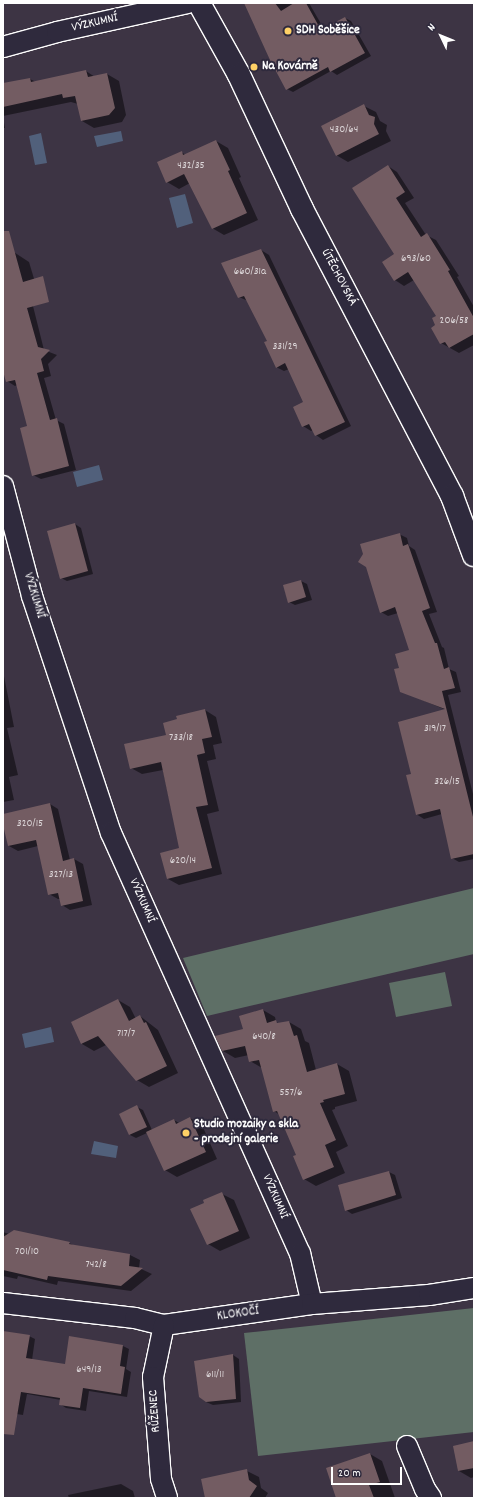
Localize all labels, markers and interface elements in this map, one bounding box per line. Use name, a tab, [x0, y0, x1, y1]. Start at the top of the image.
street label: VÝZKUMNÍ	[70, 11, 120, 37]
north arrow	[421, 16, 461, 56]
text: N	[425, 20, 440, 35]
place label: SDH Soběšice	[296, 23, 360, 39]
marker: SDH Soběšice	[283, 26, 293, 36]
place label: Na Kovárně	[262, 59, 318, 75]
marker: Na Kovárně	[249, 62, 259, 72]
house number: 430/64	[330, 123, 358, 137]
house number: 432/35	[177, 159, 205, 173]
street label: ÚTĚCHOVSKÁ	[317, 247, 359, 309]
house number: 693/60	[401, 252, 431, 266]
house number: 660/31a	[234, 265, 266, 279]
house number: 206/58	[440, 314, 468, 328]
house number: 331/29	[272, 340, 298, 354]
street label: VÝZKUMNÍ	[19, 571, 47, 621]
house number: 319/17	[424, 722, 446, 736]
house number: 733/18	[169, 731, 193, 745]
house number: 326/15	[434, 775, 460, 789]
house number: 320/15	[17, 817, 43, 831]
house number: 620/14	[170, 854, 196, 868]
house number: 327/13	[49, 868, 73, 882]
street label: VÝZKUMNÍ	[124, 876, 158, 926]
house number: 717/7	[117, 1027, 135, 1041]
house number: 640/8	[252, 1030, 276, 1044]
house number: 557/6	[280, 1086, 302, 1100]
place label: Studio mozaiky a skla - prodejní galerie	[194, 1118, 298, 1149]
marker: Studio mozaiky a skla - prodejní galerie	[181, 1128, 191, 1138]
street label: VÝZKUMNÍ	[257, 1172, 291, 1222]
house number: 701/10	[15, 1245, 39, 1259]
house number: 742/8	[85, 1258, 107, 1272]
street label: KLOKOČÍ	[216, 1304, 260, 1326]
house number: 649/13	[76, 1363, 102, 1377]
house number: 611/11	[206, 1368, 224, 1382]
street label: RŮŽENEC	[147, 1389, 165, 1433]
scale bar	[333, 1459, 404, 1485]
text: 20 m	[338, 1465, 361, 1482]

